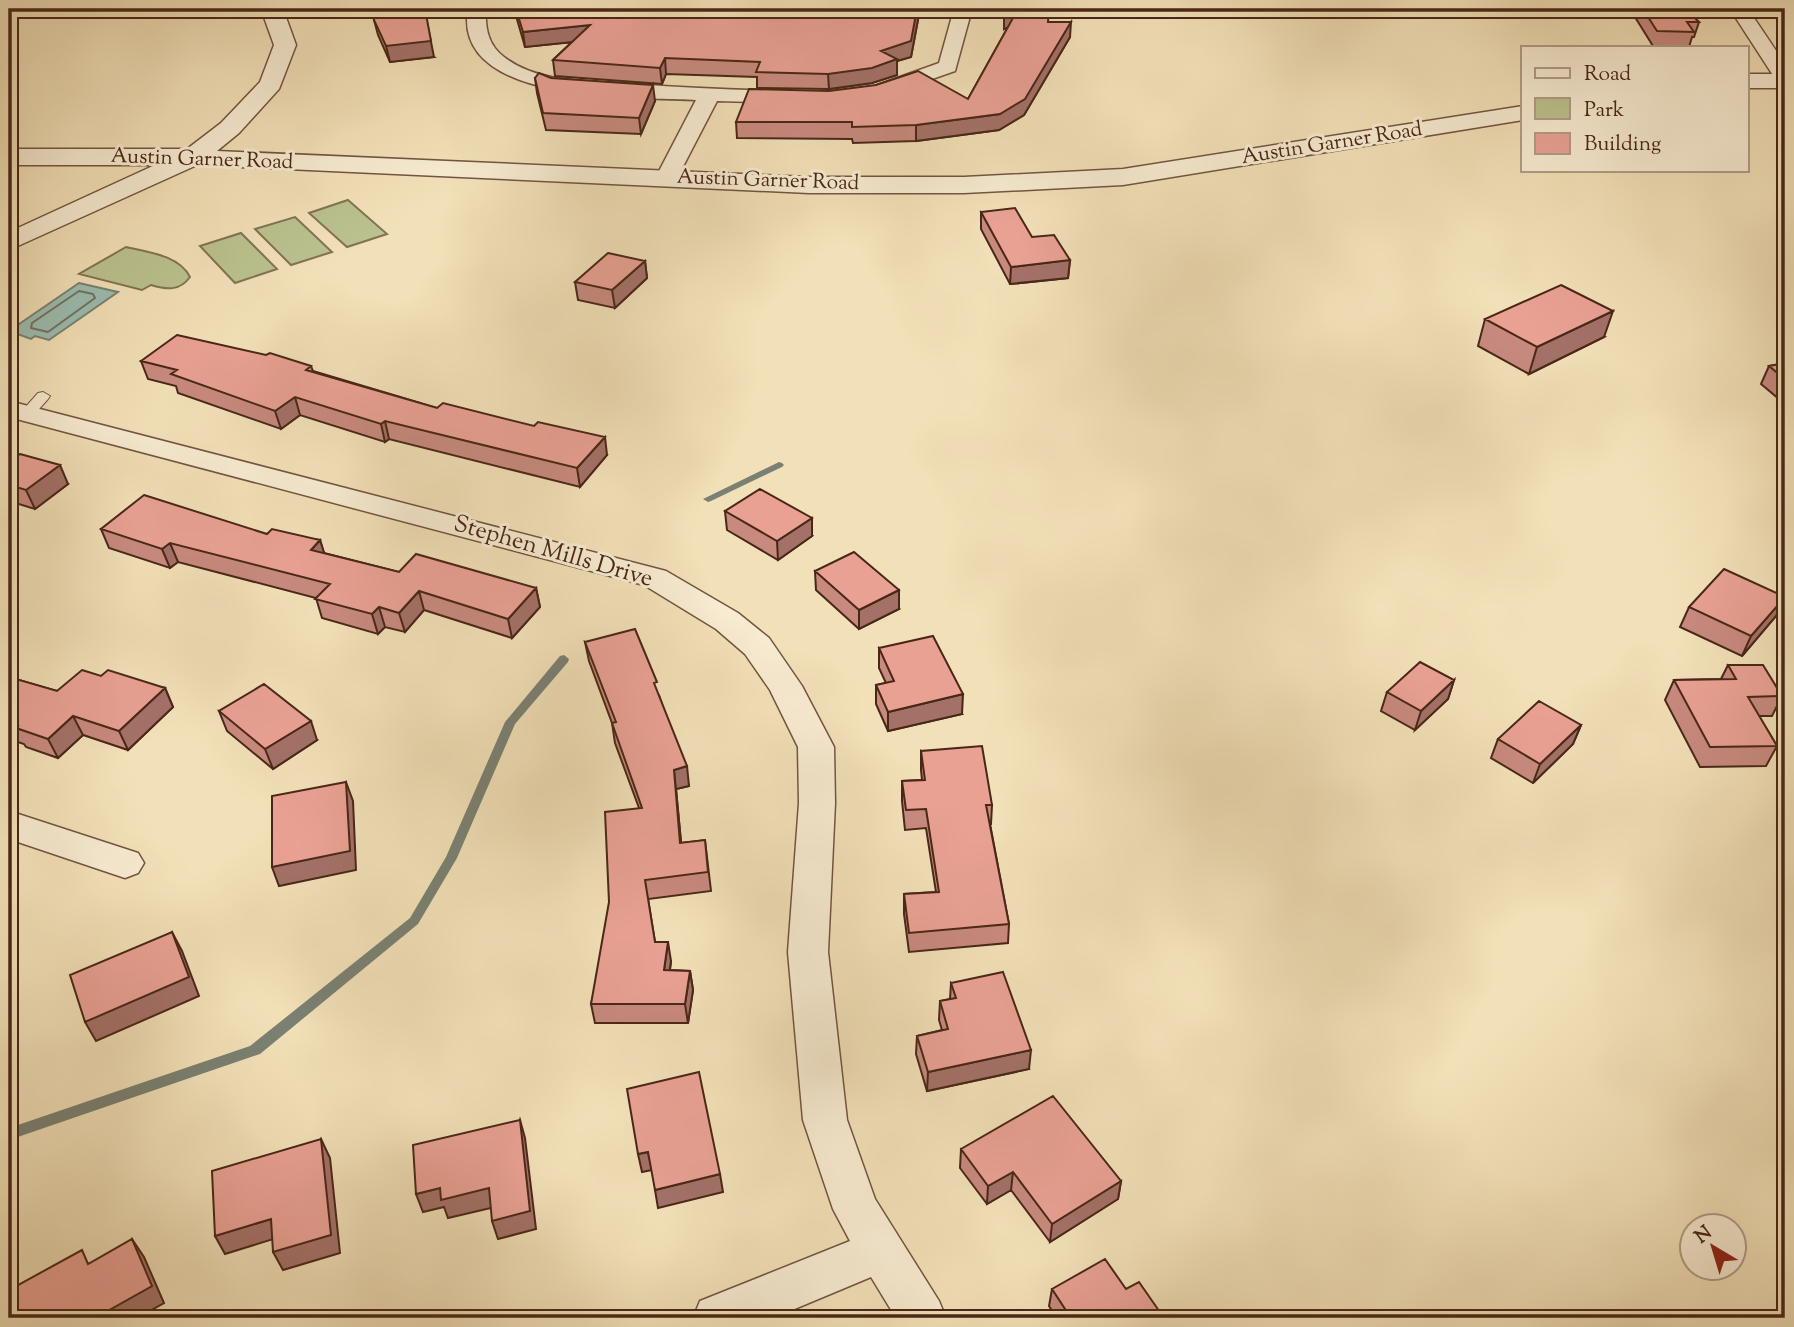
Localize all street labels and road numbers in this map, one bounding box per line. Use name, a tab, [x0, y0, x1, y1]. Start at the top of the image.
street label: Austin Garner Road	[1239, 115, 1425, 173]
street label: Austin Garner Road	[110, 142, 294, 178]
street label: Austin Garner Road	[676, 163, 860, 199]
street label: Stephen Mills Drive	[450, 507, 656, 597]

